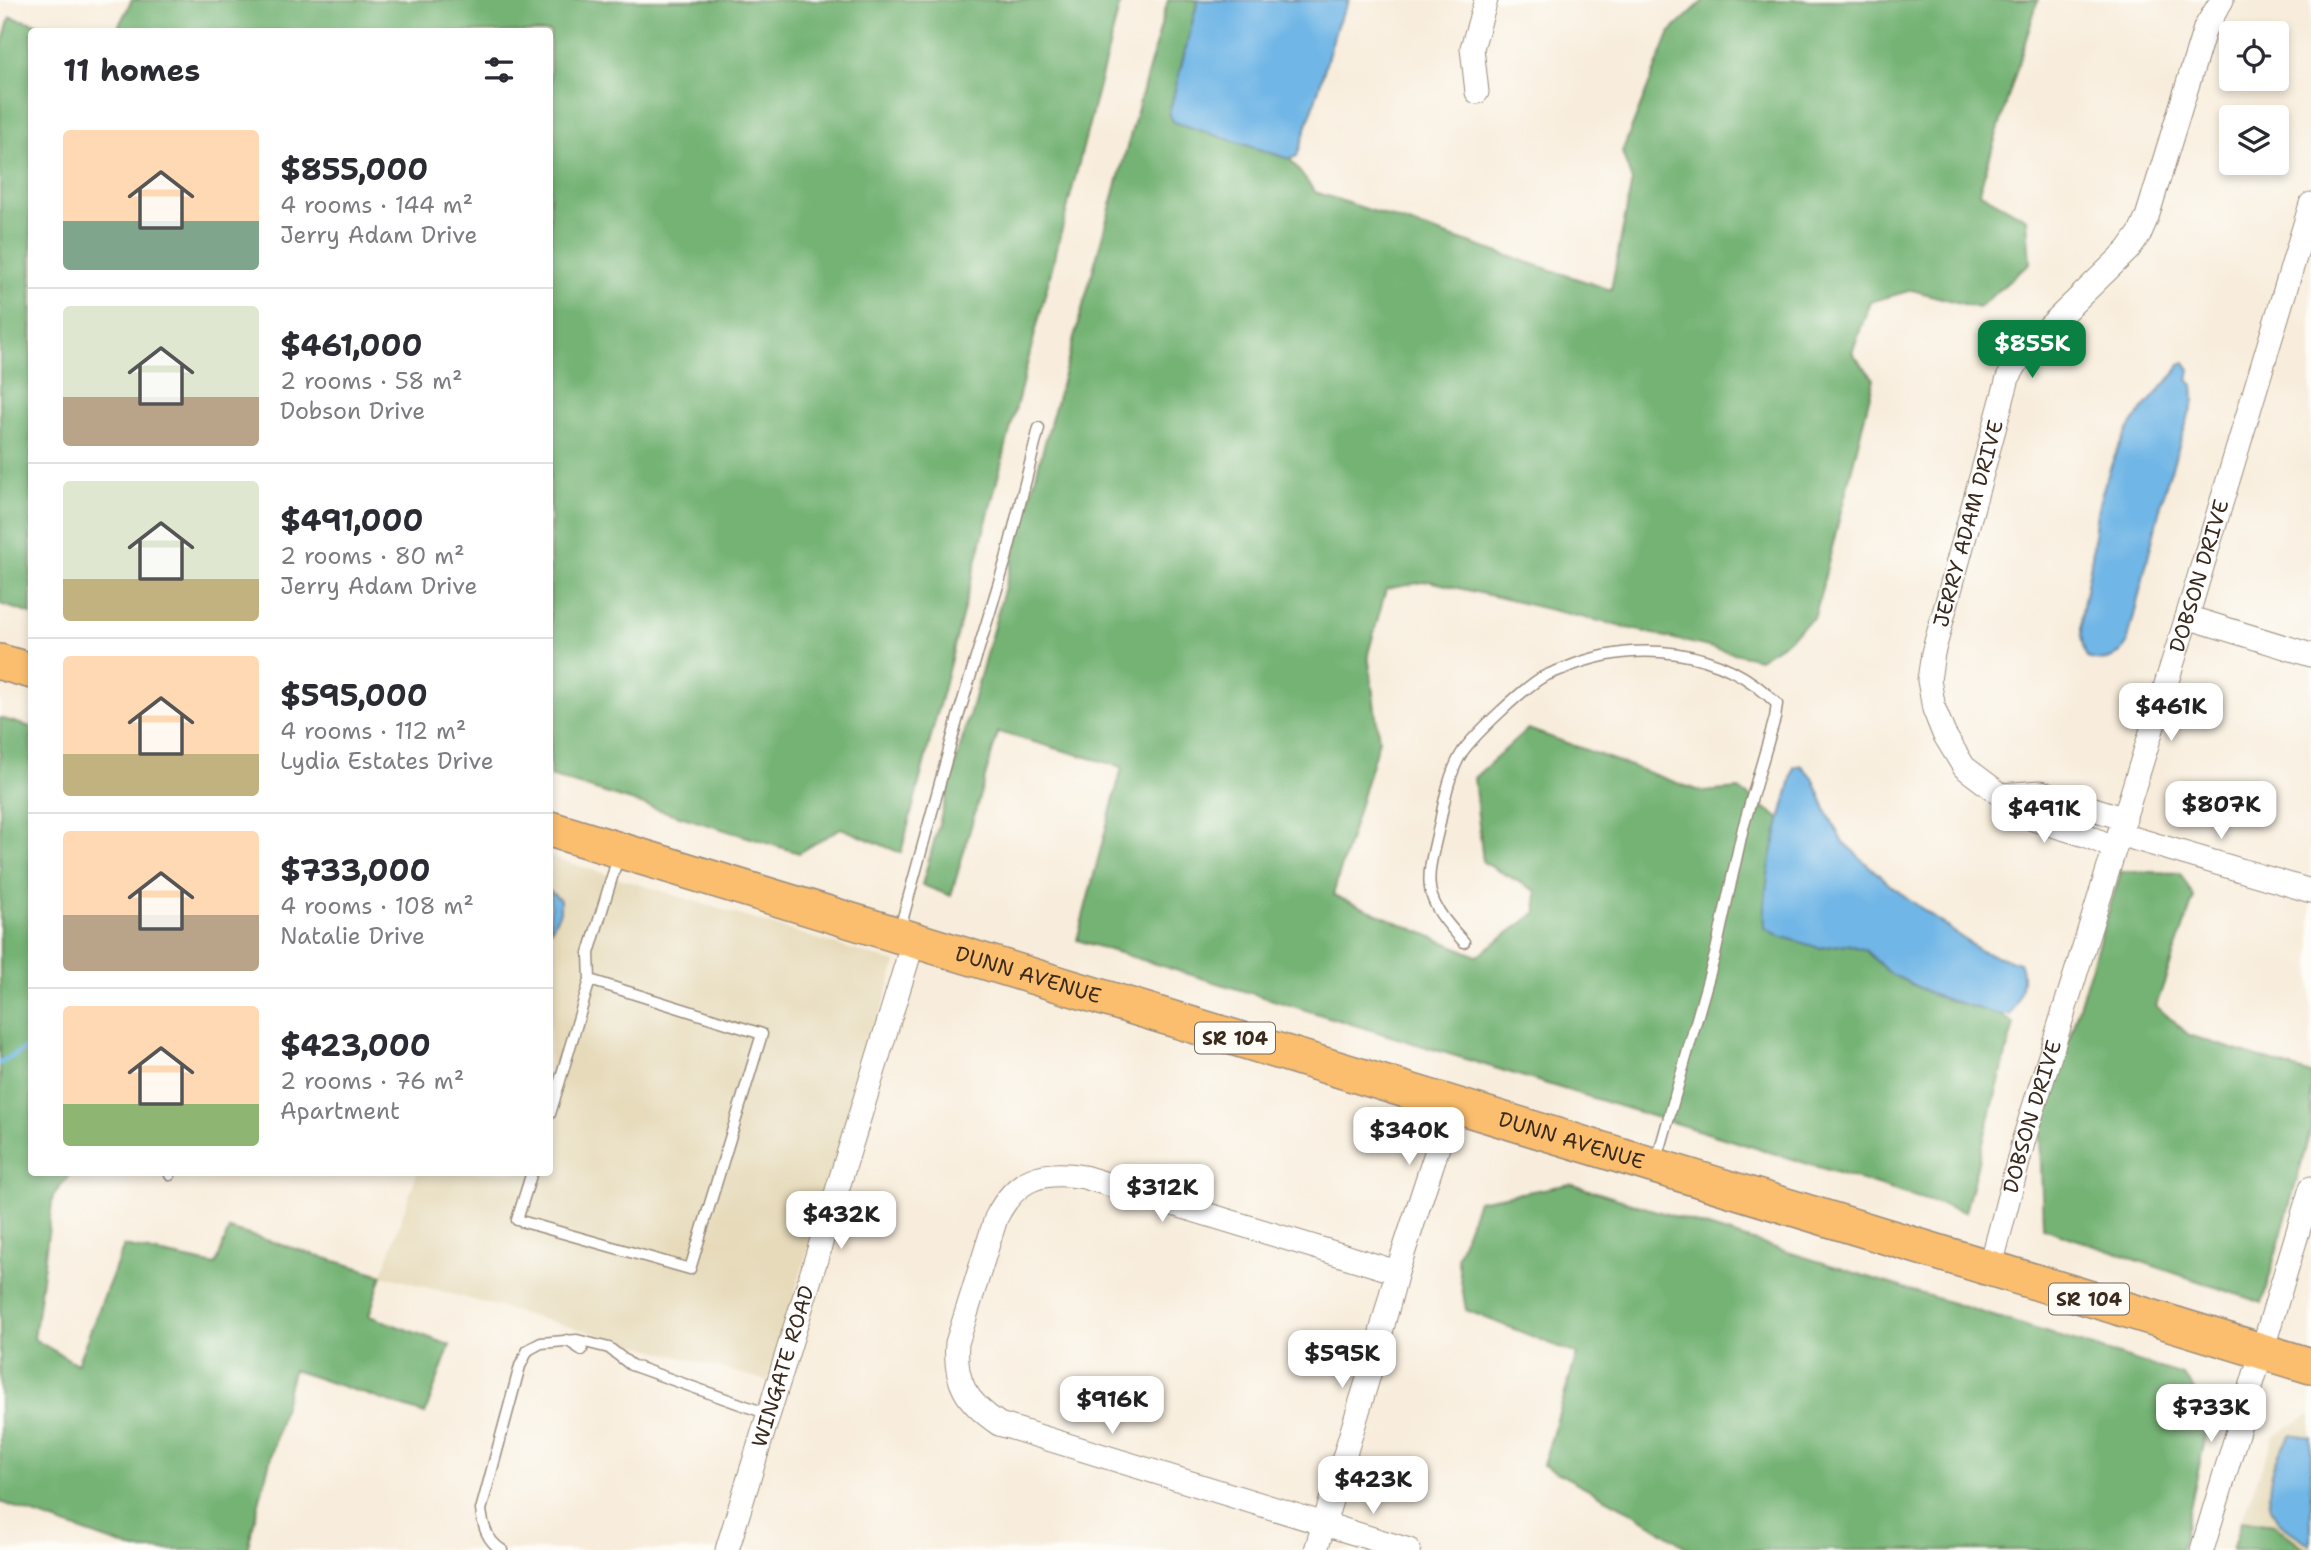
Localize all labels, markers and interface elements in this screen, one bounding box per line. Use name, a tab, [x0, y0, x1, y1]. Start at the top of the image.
map controls	[2219, 21, 2289, 175]
button: locate	[2219, 21, 2289, 91]
text: 11 homes	[63, 50, 200, 91]
icon: filters	[480, 51, 518, 89]
button: layers	[2219, 105, 2289, 175]
text: $855,000	[280, 149, 428, 190]
icon: home	[119, 158, 203, 242]
text: 4 rooms · 144 m²	[280, 190, 473, 220]
text: Jerry Adam Drive	[280, 220, 477, 250]
pin: $855K	[1983, 320, 2081, 380]
text: $461,000	[280, 325, 422, 366]
text: $855K	[1994, 328, 2070, 358]
icon: home	[119, 334, 203, 418]
text: 2 rooms · 58 m²	[280, 366, 463, 396]
text: Dobson Drive	[280, 396, 425, 426]
street label: JERRY ADAM DRIVE	[1927, 417, 2010, 630]
street label: DOBSON DRIVE	[2163, 496, 2235, 656]
text: $491,000	[280, 500, 423, 541]
icon: home	[119, 509, 203, 593]
text: 2 rooms · 80 m²	[280, 541, 465, 571]
text: Jerry Adam Drive	[280, 571, 477, 601]
text: $595,000	[280, 675, 428, 716]
icon: home	[119, 684, 203, 768]
pin: $461K	[2122, 684, 2220, 743]
text: $461K	[2135, 691, 2207, 721]
text: 4 rooms · 112 m²	[280, 716, 466, 746]
text: Lydia Estates Drive	[280, 746, 494, 776]
pin: $807K	[2172, 782, 2270, 841]
pin: $491K	[1995, 786, 2093, 845]
text: $807K	[2181, 789, 2261, 819]
text: $491K	[2008, 793, 2080, 823]
text: $733,000	[280, 850, 431, 891]
icon: home	[119, 859, 203, 943]
text: 4 rooms · 108 m²	[280, 891, 474, 921]
text: Natalie Drive	[280, 921, 425, 951]
street label: DUNN AVENUE	[952, 939, 1105, 1010]
road number: SR 104	[1195, 1022, 1275, 1054]
text: $423,000	[280, 1025, 431, 1066]
icon: home	[119, 1034, 203, 1118]
street label: DOBSON DRIVE	[1996, 1037, 2068, 1196]
text: 2 rooms · 76 m²	[280, 1066, 464, 1096]
text: Apartment	[280, 1096, 400, 1126]
street label: DUNN AVENUE	[1495, 1105, 1648, 1176]
pin: $340K	[1360, 1108, 1458, 1167]
text: $340K	[1369, 1115, 1449, 1145]
pin: $312K	[1113, 1164, 1211, 1224]
text: $312K	[1126, 1172, 1198, 1202]
pin: $432K	[792, 1192, 890, 1251]
text: $432K	[802, 1199, 880, 1229]
street label: WINGATE ROAD	[745, 1282, 821, 1451]
road number: SR 104	[2049, 1284, 2129, 1315]
pin: $595K	[1293, 1330, 1391, 1390]
text: $595K	[1304, 1338, 1380, 1368]
pin: $916K	[1063, 1376, 1161, 1436]
text: $916K	[1076, 1384, 1148, 1414]
pin: $733K	[2162, 1384, 2260, 1444]
text: $733K	[2172, 1392, 2250, 1422]
pin: $423K	[1324, 1456, 1422, 1516]
text: $423K	[1334, 1464, 1412, 1494]

